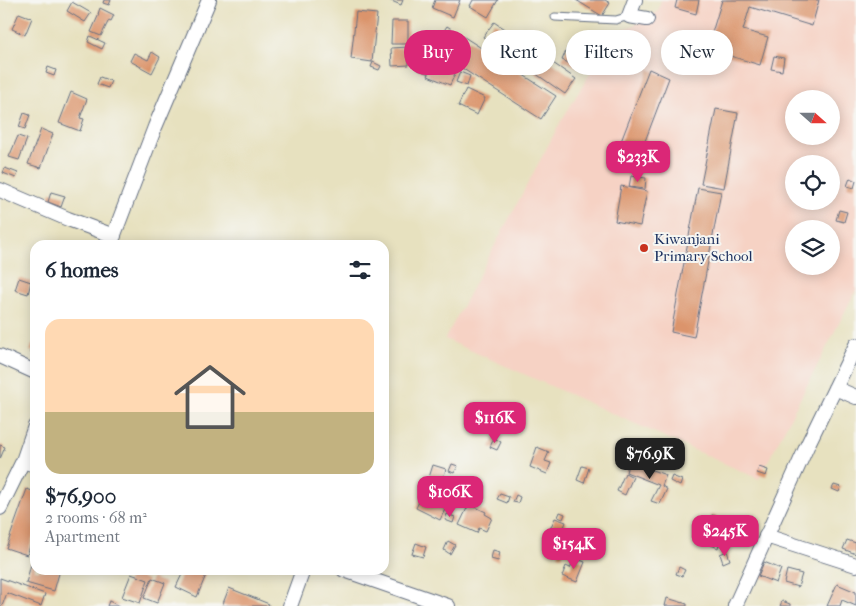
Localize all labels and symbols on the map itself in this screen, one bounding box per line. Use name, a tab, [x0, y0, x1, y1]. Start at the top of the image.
north arrow	[785, 90, 840, 145]
pin: $233K	[603, 140, 673, 183]
place label: Kiwanjani Primary School	[654, 230, 753, 265]
marker: Kiwanjani Primary School	[638, 242, 650, 254]
pin: $116K	[460, 402, 530, 444]
pin: $76.9K	[609, 438, 691, 480]
pin: $106K	[415, 476, 485, 518]
pin: $245K	[690, 514, 760, 557]
pin: $154K	[539, 528, 609, 570]

